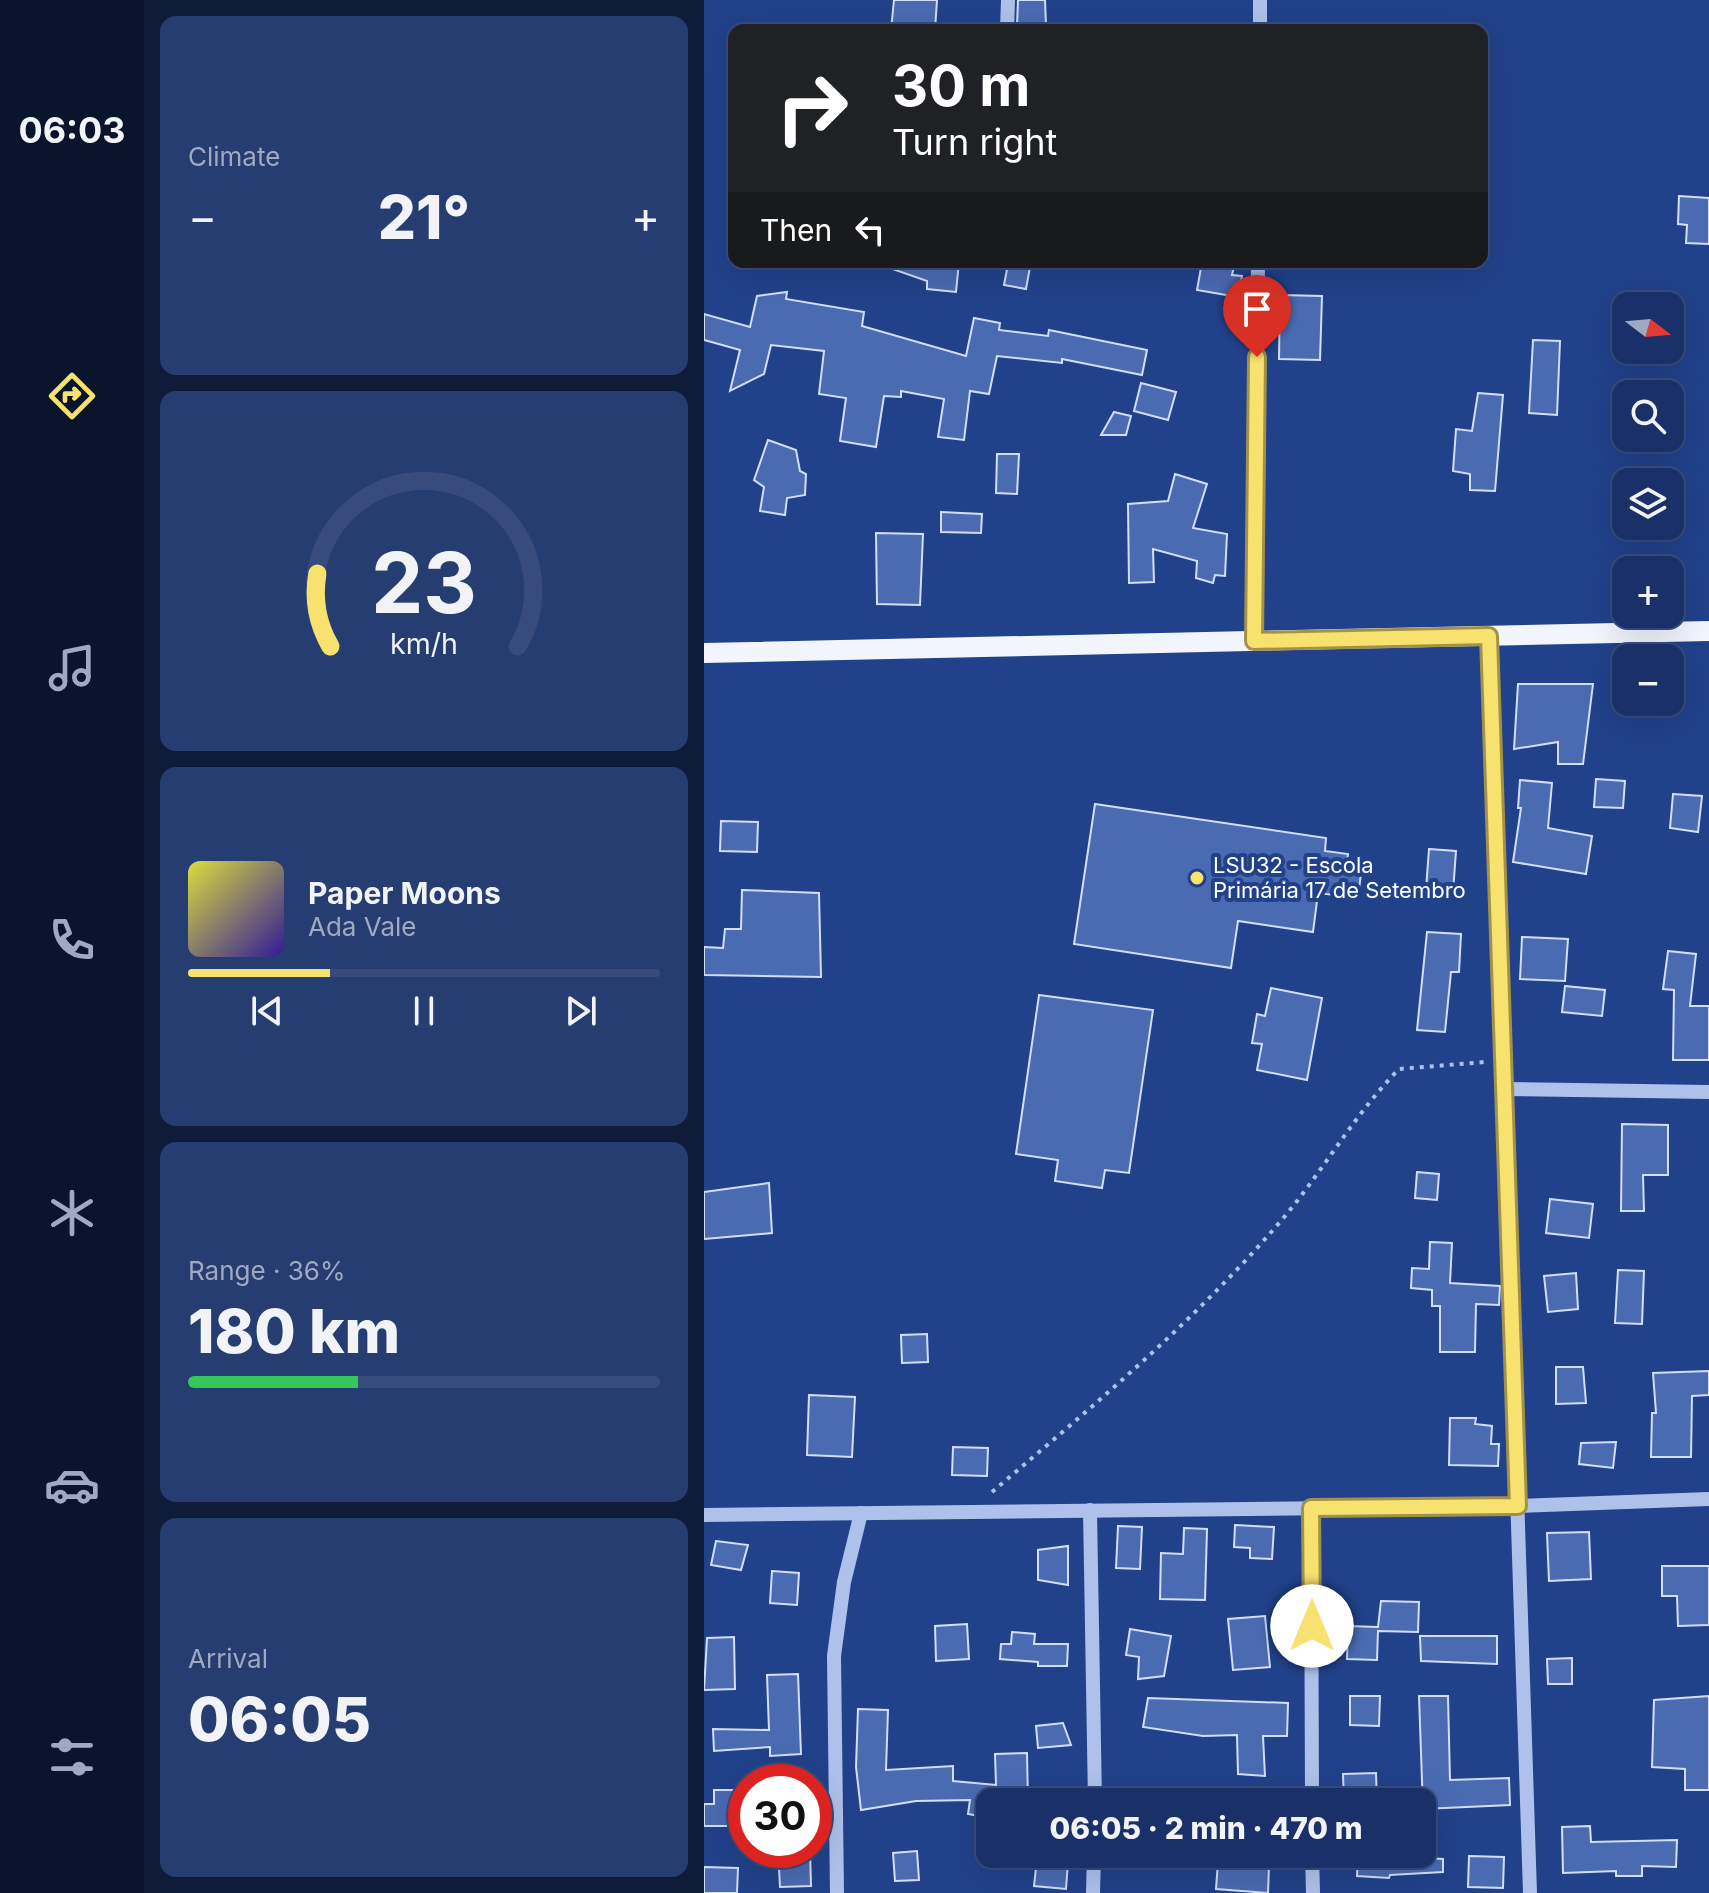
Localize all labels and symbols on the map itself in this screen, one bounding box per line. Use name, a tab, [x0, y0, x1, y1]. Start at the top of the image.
pin	[1223, 275, 1291, 357]
north arrow	[1612, 292, 1684, 364]
place label: LSU32 - Escola Primária 17 de Setembro	[1213, 852, 1466, 903]
marker: LSU32 - Escola Primária 17 de Setembro	[1188, 869, 1206, 887]
position arrow	[1270, 1584, 1354, 1668]
speed limit sign: 30	[728, 1764, 832, 1868]

